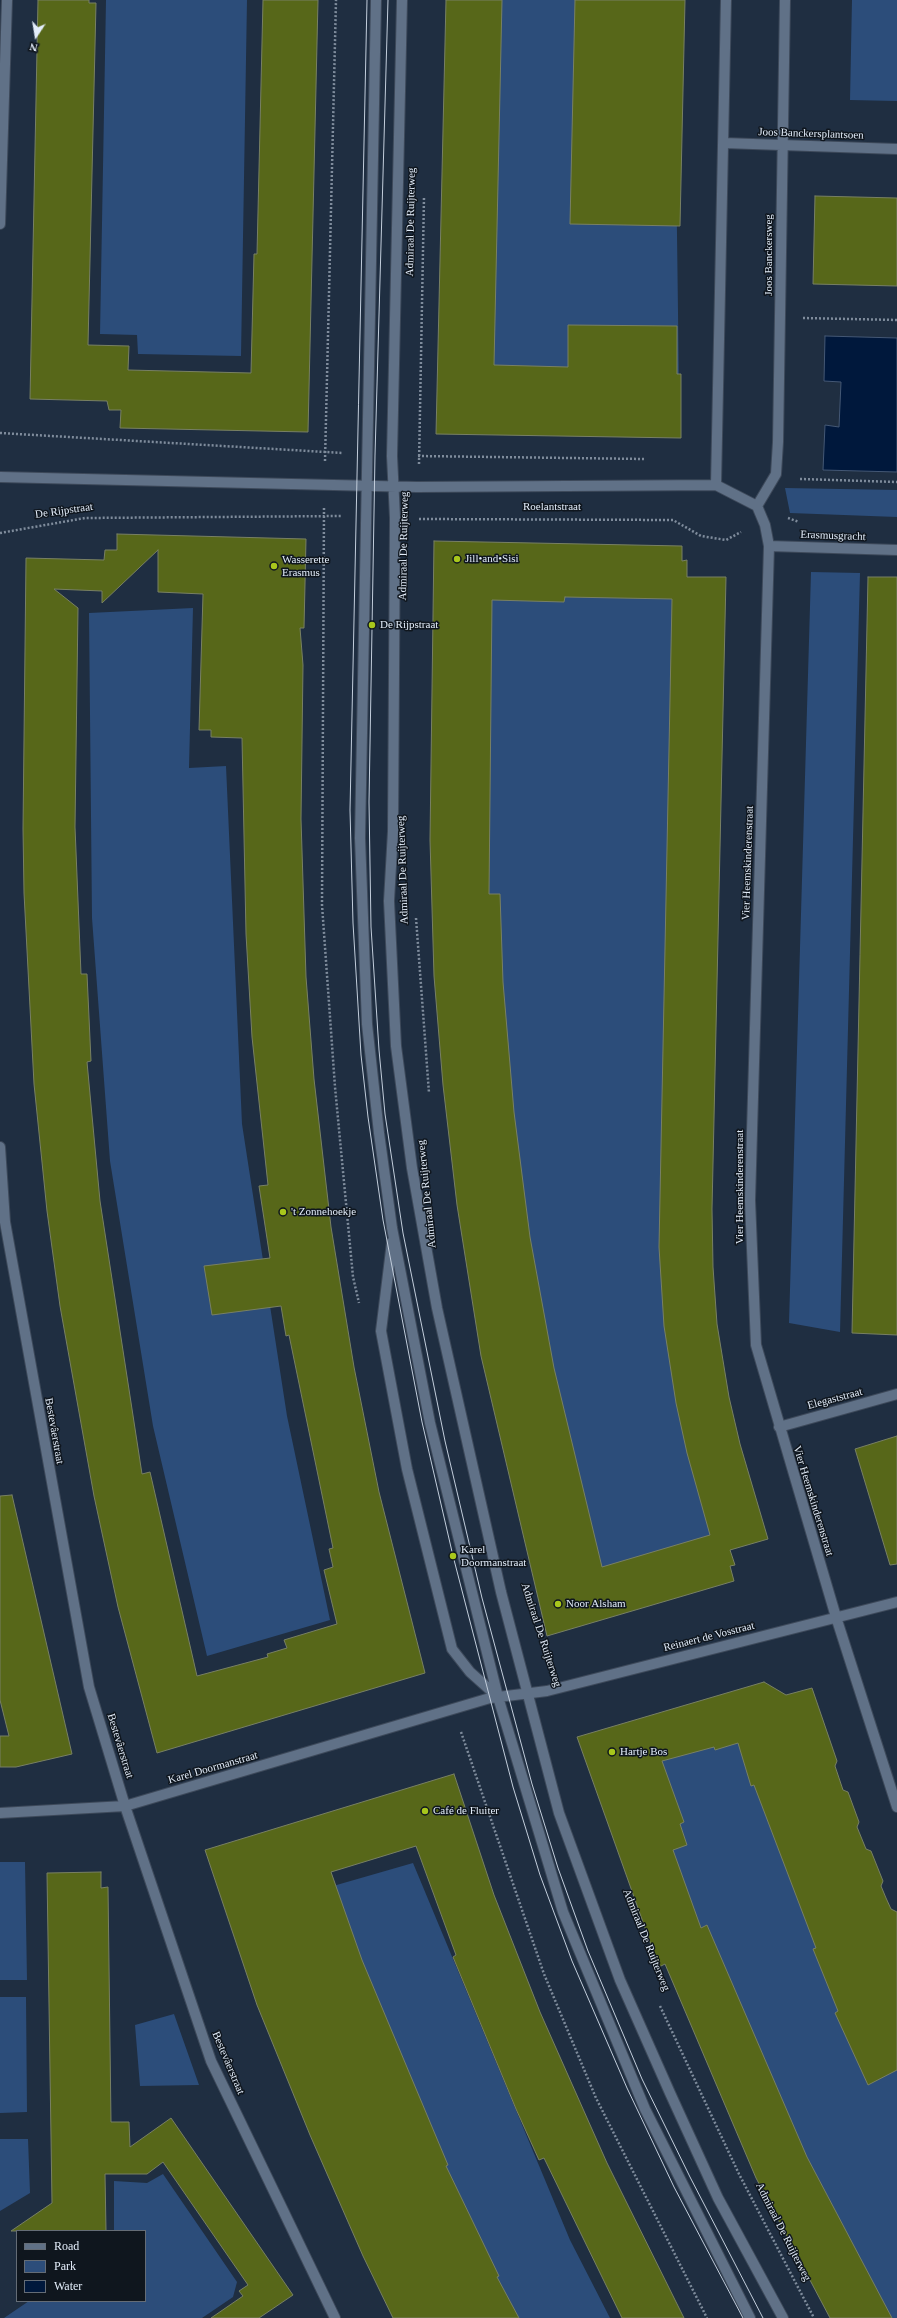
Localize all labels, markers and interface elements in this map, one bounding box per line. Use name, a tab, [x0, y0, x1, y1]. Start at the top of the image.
north arrow	[16, 16, 56, 56]
text: N	[28, 41, 39, 54]
street label: Joos Banckersplantsoen	[758, 126, 864, 142]
street label: Admiraal De Ruijterweg	[403, 168, 419, 276]
street label: Joos Banckersweg	[762, 214, 776, 296]
street label: Admiraal De Ruijterweg	[396, 492, 412, 600]
street label: De Rijpstraat	[34, 500, 94, 522]
street label: Roelantstraat	[523, 500, 581, 514]
street label: Erasmusgracht	[800, 528, 866, 544]
place label: Jill•and•Sisi	[465, 552, 519, 566]
place label: Wasserette Erasmus	[282, 553, 329, 579]
marker: Jill•and•Sisi	[452, 554, 462, 564]
marker: Wasserette Erasmus	[269, 561, 279, 571]
place label: De Rijpstraat	[380, 618, 438, 632]
marker: De Rijpstraat	[367, 620, 377, 630]
street label: Vier Heemskinderenstraat	[739, 806, 757, 920]
street label: Admiraal De Ruijterweg	[395, 815, 411, 925]
street label: Vier Heemskinderenstraat	[733, 1130, 747, 1244]
street label: Admiraal De Ruijterweg	[415, 1139, 439, 1249]
place label: 't Zonnehoekje	[291, 1205, 356, 1219]
marker: 't Zonnehoekje	[278, 1207, 288, 1217]
street label: Elegaststraat	[806, 1385, 864, 1413]
street label: Bestevâerstraat	[42, 1397, 66, 1465]
street label: Vier Heemskinderenstraat	[790, 1444, 836, 1558]
place label: Karel Doormanstraat	[461, 1543, 526, 1569]
marker: Karel Doormanstraat	[448, 1551, 458, 1561]
street label: Admiraal De Ruijterweg	[518, 1581, 564, 1689]
place label: Noor Alsham	[566, 1597, 626, 1611]
marker: Noor Alsham	[553, 1599, 563, 1609]
street label: Reinaert de Vosstraat	[662, 1619, 756, 1655]
street label: Bestevâerstraat	[104, 1712, 136, 1780]
place label: Hartje Bos	[620, 1745, 667, 1759]
marker: Hartje Bos	[607, 1747, 617, 1757]
street label: Karel Doormanstraat	[167, 1749, 259, 1787]
place label: Café de Fluiter	[433, 1804, 499, 1818]
marker: Café de Fluiter	[420, 1806, 430, 1816]
street label: Admiraal De Ruijterweg	[620, 1887, 672, 1993]
street label: Bestevâerstraat	[209, 2029, 247, 2097]
street label: Admiraal De Ruijterweg	[752, 2181, 814, 2283]
legend	[16, 2230, 146, 2302]
text: Road	[54, 2239, 79, 2253]
text: Park	[54, 2259, 76, 2273]
text: Water	[54, 2279, 82, 2293]

